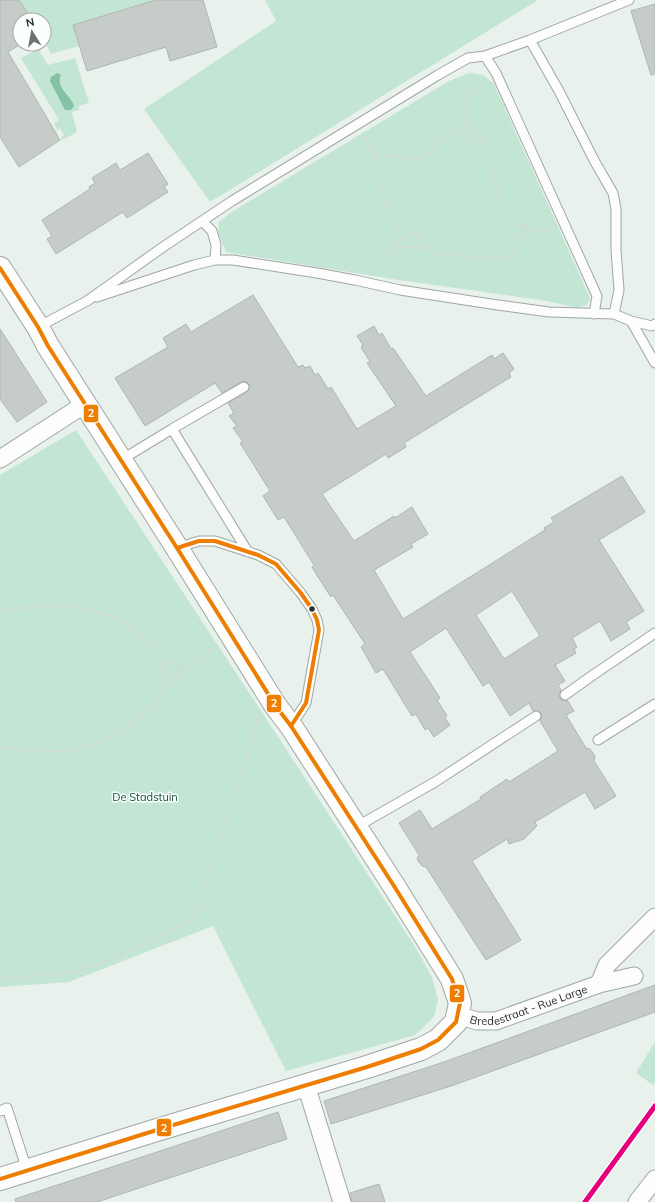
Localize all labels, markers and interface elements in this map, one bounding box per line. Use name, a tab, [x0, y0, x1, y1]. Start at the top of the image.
north arrow	[12, 12, 52, 52]
text: N	[25, 15, 36, 30]
line badge: 2	[83, 404, 99, 423]
text: 2	[88, 406, 95, 420]
unlabelled marker	[307, 604, 317, 614]
line badge: 2	[266, 694, 282, 713]
text: 2	[271, 696, 278, 710]
park label: De Stadstuin	[112, 790, 178, 804]
street label: Bredestraat - Rue Large	[468, 982, 589, 1028]
line badge: 2	[449, 984, 465, 1003]
text: 2	[454, 986, 461, 1000]
line badge: 2	[156, 1118, 172, 1137]
text: 2	[161, 1121, 168, 1135]

